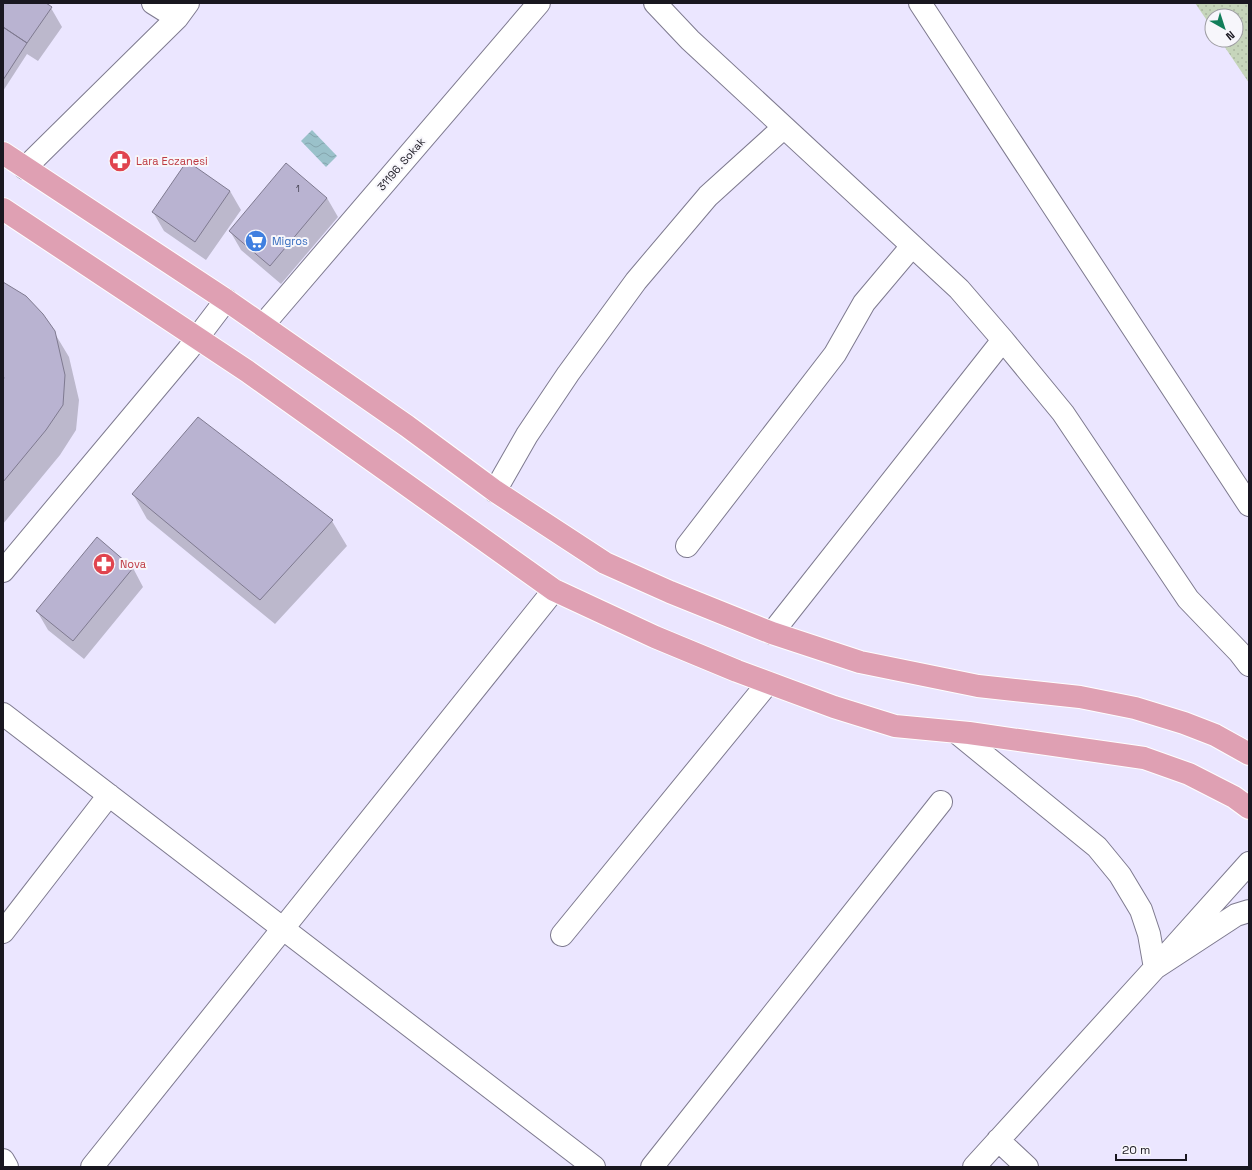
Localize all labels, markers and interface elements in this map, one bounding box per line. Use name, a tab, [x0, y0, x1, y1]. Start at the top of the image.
north arrow	[1204, 8, 1244, 48]
text: N	[1223, 28, 1238, 44]
street label: 31196. Sokak	[374, 134, 428, 193]
pharmacy icon: Lara Eczanesi	[107, 148, 133, 174]
place label: Lara Eczanesi	[136, 154, 208, 168]
house number: 1	[296, 183, 300, 195]
supermarket icon: Migros	[243, 228, 269, 254]
place label: Migros	[272, 234, 308, 248]
pharmacy icon: Nova	[91, 551, 117, 577]
place label: Nova	[120, 557, 147, 571]
scale bar	[1116, 1136, 1186, 1162]
text: 20 m	[1122, 1142, 1150, 1158]

